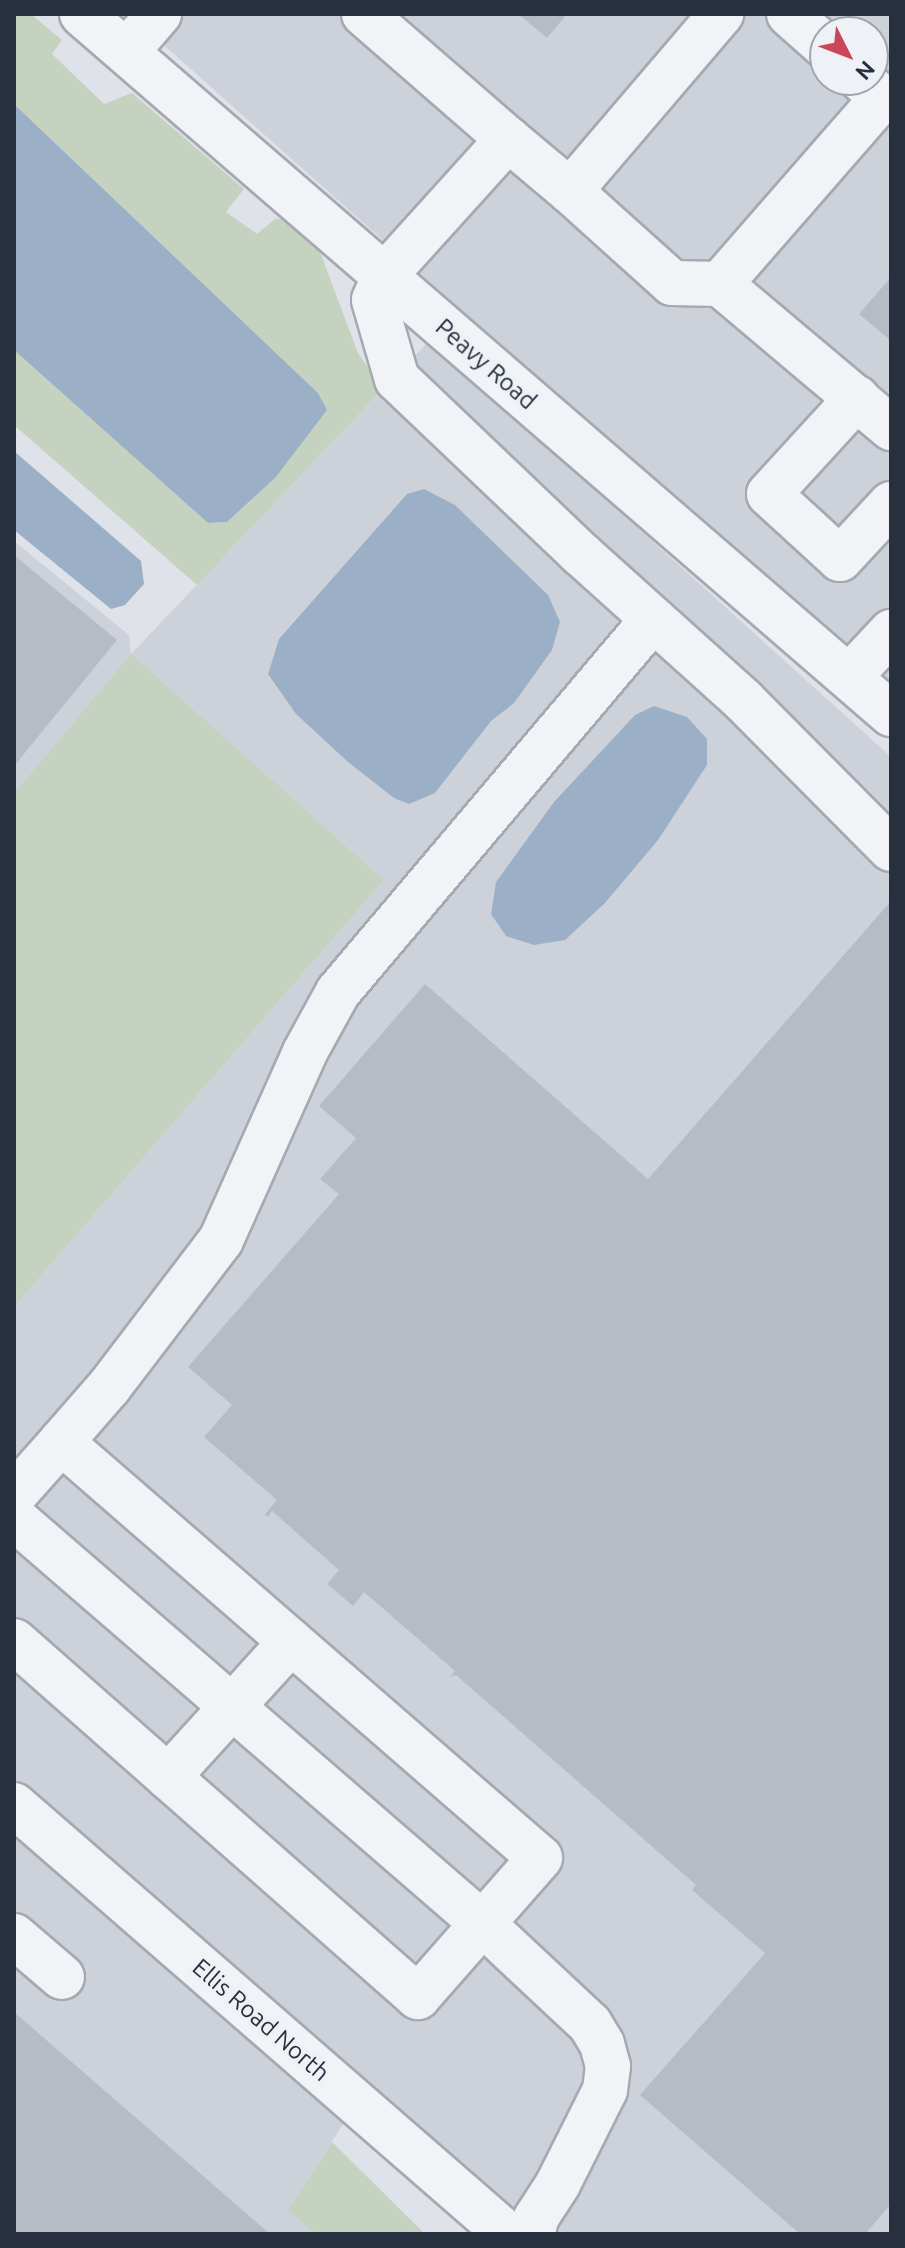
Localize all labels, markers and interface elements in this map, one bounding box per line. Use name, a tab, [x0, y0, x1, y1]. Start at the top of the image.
north arrow	[809, 16, 889, 96]
text: N	[851, 57, 881, 86]
street label: Peavy Road	[430, 312, 542, 416]
street label: Ellis Road North	[187, 1953, 335, 2087]

